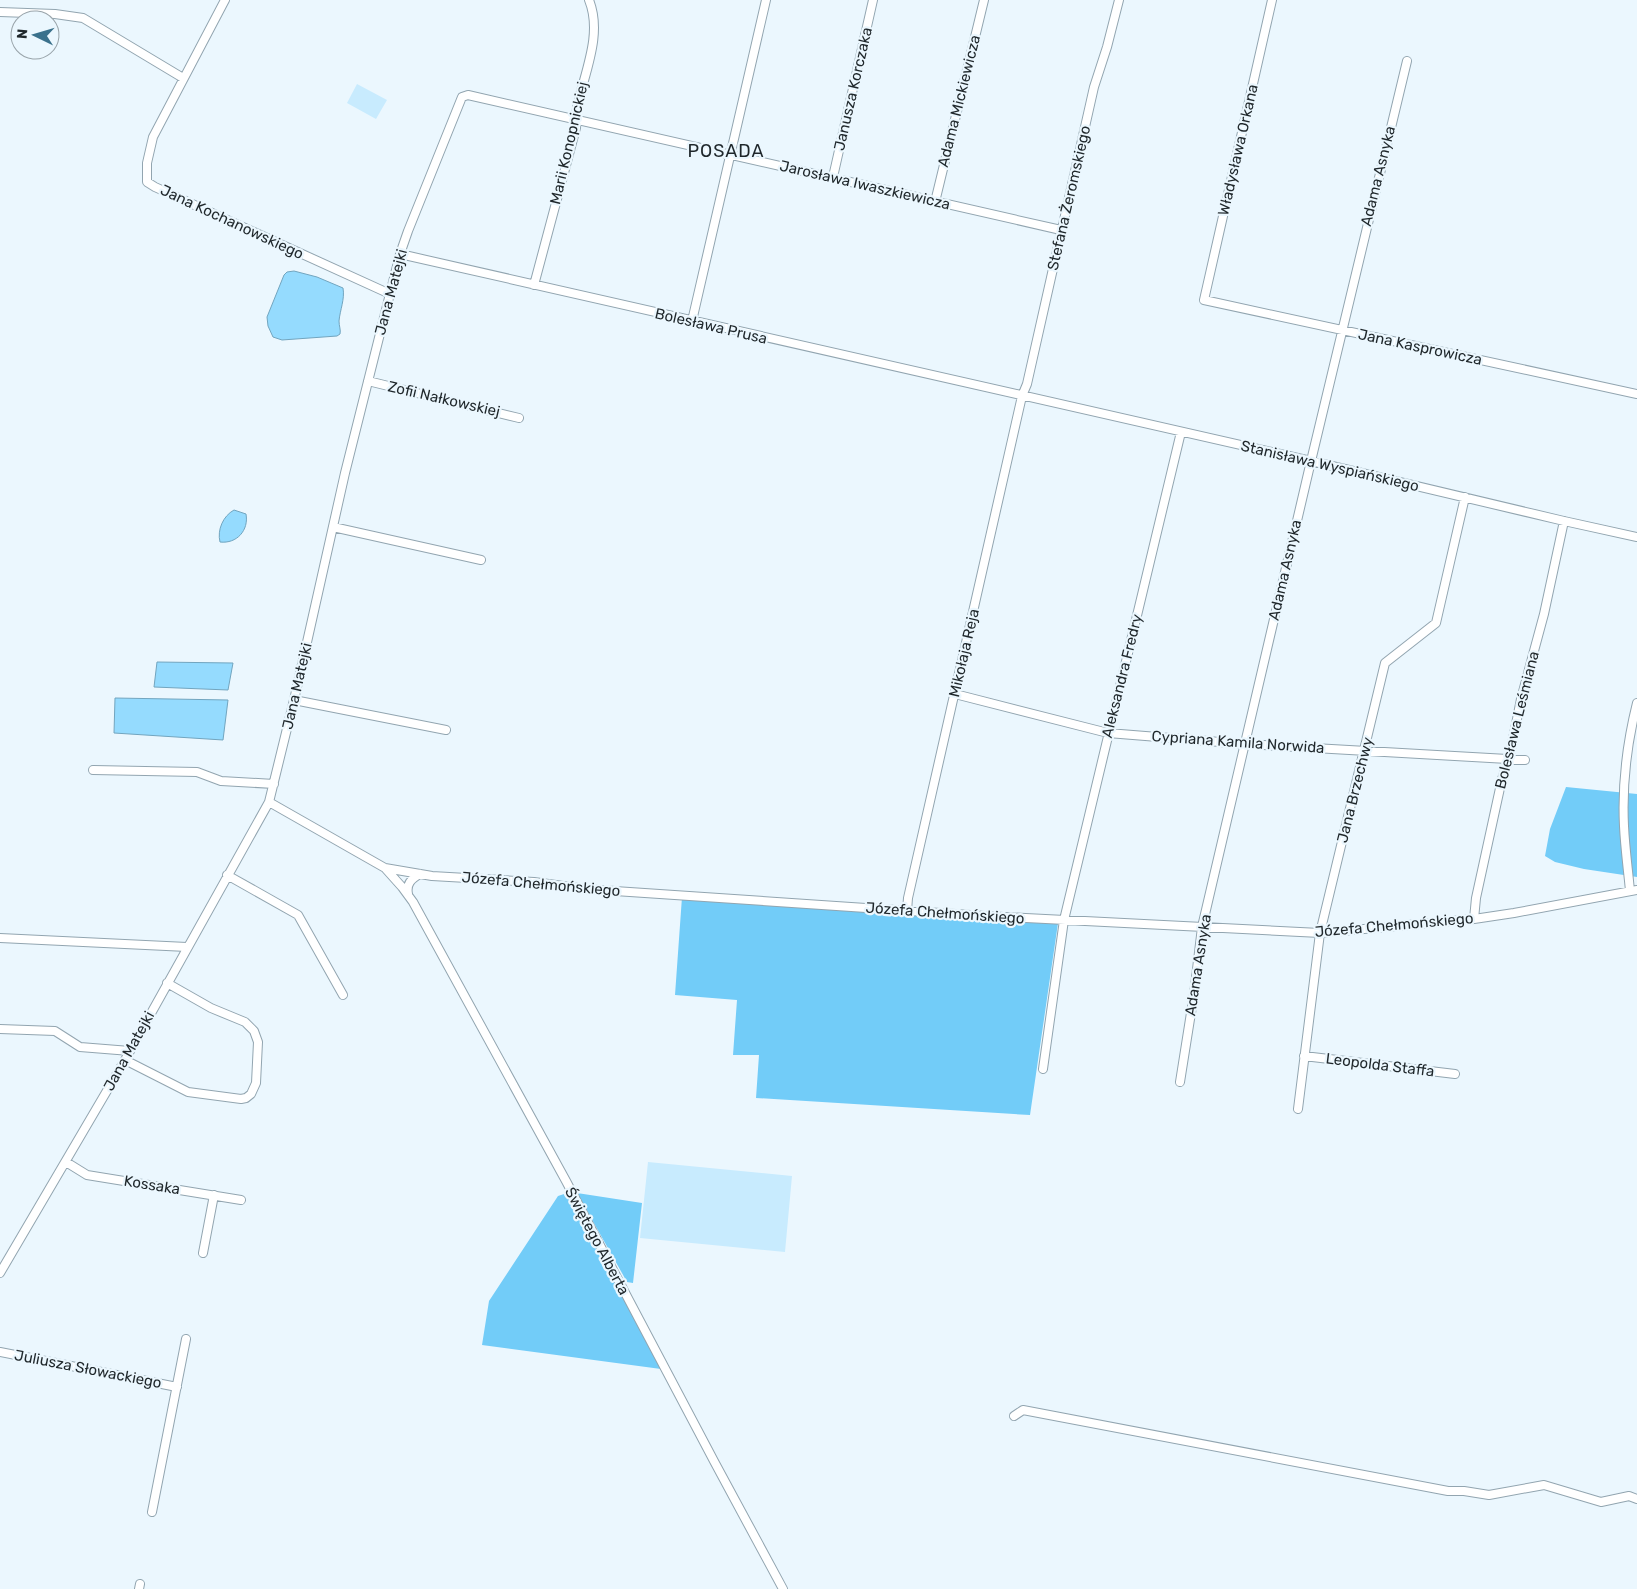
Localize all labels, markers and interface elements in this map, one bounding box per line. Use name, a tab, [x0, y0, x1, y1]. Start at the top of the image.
north arrow	[10, 10, 60, 60]
street label: Janusza Korczaka	[830, 26, 876, 152]
text: N	[14, 28, 31, 40]
street label: Adama Mickiewicza	[934, 33, 984, 169]
street label: Marii Konopnickiej	[546, 80, 592, 206]
street label: Władysława Orkana	[1214, 83, 1262, 217]
street label: Stefana Żeromskiego	[1044, 124, 1094, 272]
street label: Adama Asnyka	[1357, 124, 1399, 228]
district label: POSADA	[687, 140, 765, 162]
street label: Jarosława Iwaszkiewicza	[778, 157, 952, 213]
street label: Jana Kochanowskiego	[158, 181, 306, 263]
street label: Jana Matejki	[371, 247, 411, 337]
street label: Bolesława Prusa	[653, 304, 769, 348]
street label: Jana Kasprowicza	[1356, 325, 1484, 369]
street label: Zofii Nałkowskiej	[386, 377, 502, 421]
street label: Stanisława Wyspiańskiego	[1239, 437, 1421, 495]
street label: Adama Asnyka	[1265, 518, 1305, 622]
street label: Mikołaja Reja	[945, 607, 983, 699]
street label: Aleksandra Fredry	[1098, 612, 1146, 740]
street label: Jana Matejki	[278, 641, 316, 731]
street label: Bolesława Leśmiana	[1491, 649, 1543, 791]
street label: Cypriana Kamila Norwida	[1151, 727, 1325, 757]
street label: Jana Brzechwy	[1333, 735, 1377, 845]
street label: Józefa Chełmońskiego	[461, 868, 621, 900]
street label: Józefa Chełmońskiego	[865, 898, 1025, 928]
street label: Józefa Chełmońskiego	[1314, 909, 1474, 941]
street label: Adama Asnyka	[1181, 913, 1215, 1017]
street label: Jana Matejki	[100, 1008, 158, 1094]
street label: Leopolda Staffa	[1325, 1049, 1435, 1081]
street label: Kossaka	[123, 1172, 181, 1198]
street label: Świętego Alberta	[561, 1184, 633, 1298]
street label: Juliusza Słowackiego	[13, 1346, 163, 1392]

